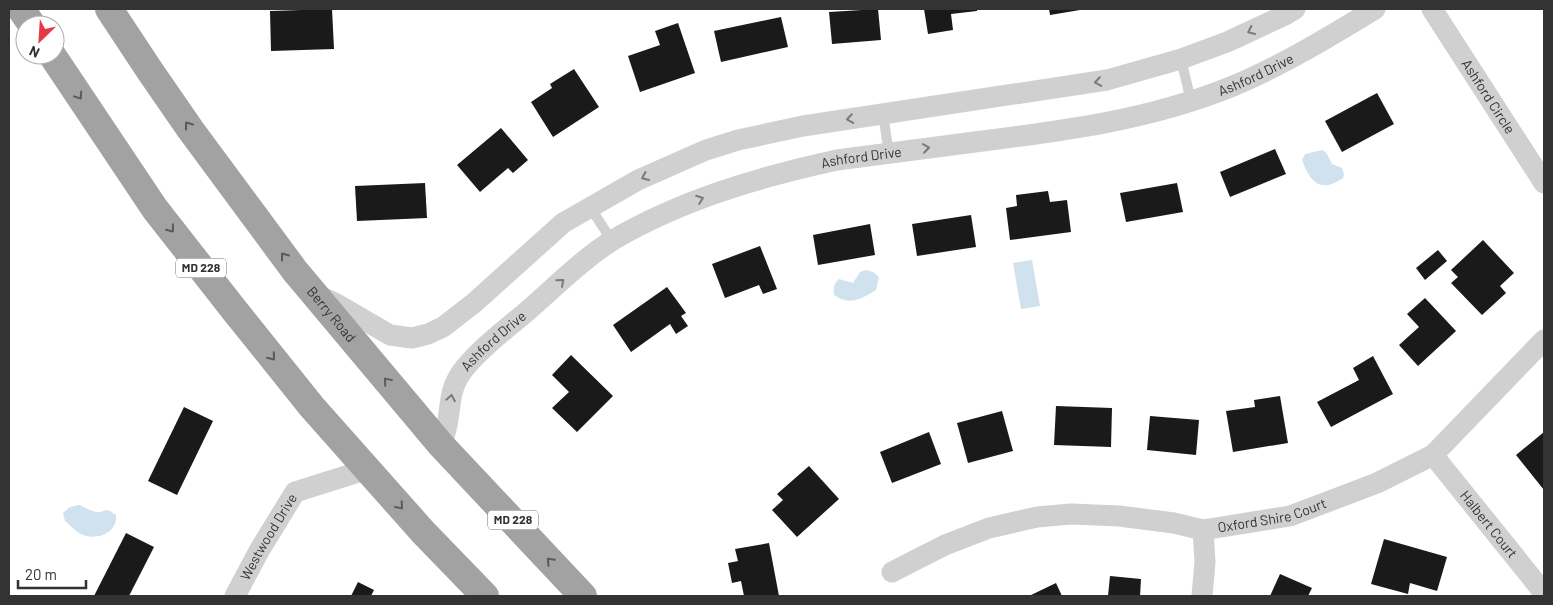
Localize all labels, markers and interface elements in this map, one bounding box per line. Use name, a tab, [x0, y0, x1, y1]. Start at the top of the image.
north arrow	[15, 15, 65, 65]
one-way arrow	[1247, 24, 1256, 35]
text: N	[26, 43, 42, 62]
street label: Ashford Drive	[1215, 49, 1296, 99]
street label: Ashford Circle	[1458, 56, 1519, 137]
one-way arrow	[1093, 76, 1101, 87]
one-way arrow	[72, 90, 82, 99]
one-way arrow	[846, 113, 854, 124]
one-way arrow	[185, 121, 194, 131]
street label: Ashford Drive	[819, 143, 903, 171]
one-way arrow	[922, 144, 930, 154]
one-way arrow	[641, 171, 650, 182]
one-way arrow	[695, 195, 704, 205]
one-way arrow	[165, 223, 173, 232]
one-way arrow	[281, 252, 290, 262]
road number: MD 228	[176, 258, 226, 278]
one-way arrow	[556, 278, 565, 287]
street label: Berry Road	[304, 283, 360, 345]
street label: Ashford Drive	[457, 307, 529, 374]
one-way arrow	[266, 351, 274, 360]
one-way arrow	[384, 378, 393, 387]
one-way arrow	[446, 393, 456, 402]
street label: Halbert Court	[1457, 487, 1521, 561]
street label: Westwood Drive	[236, 490, 300, 583]
street label: Oxford Shire Court	[1216, 494, 1329, 536]
one-way arrow	[394, 500, 403, 509]
road number: MD 228	[488, 510, 538, 530]
one-way arrow	[547, 557, 556, 566]
scale bar	[18, 558, 85, 590]
text: 20 m	[25, 565, 57, 583]

